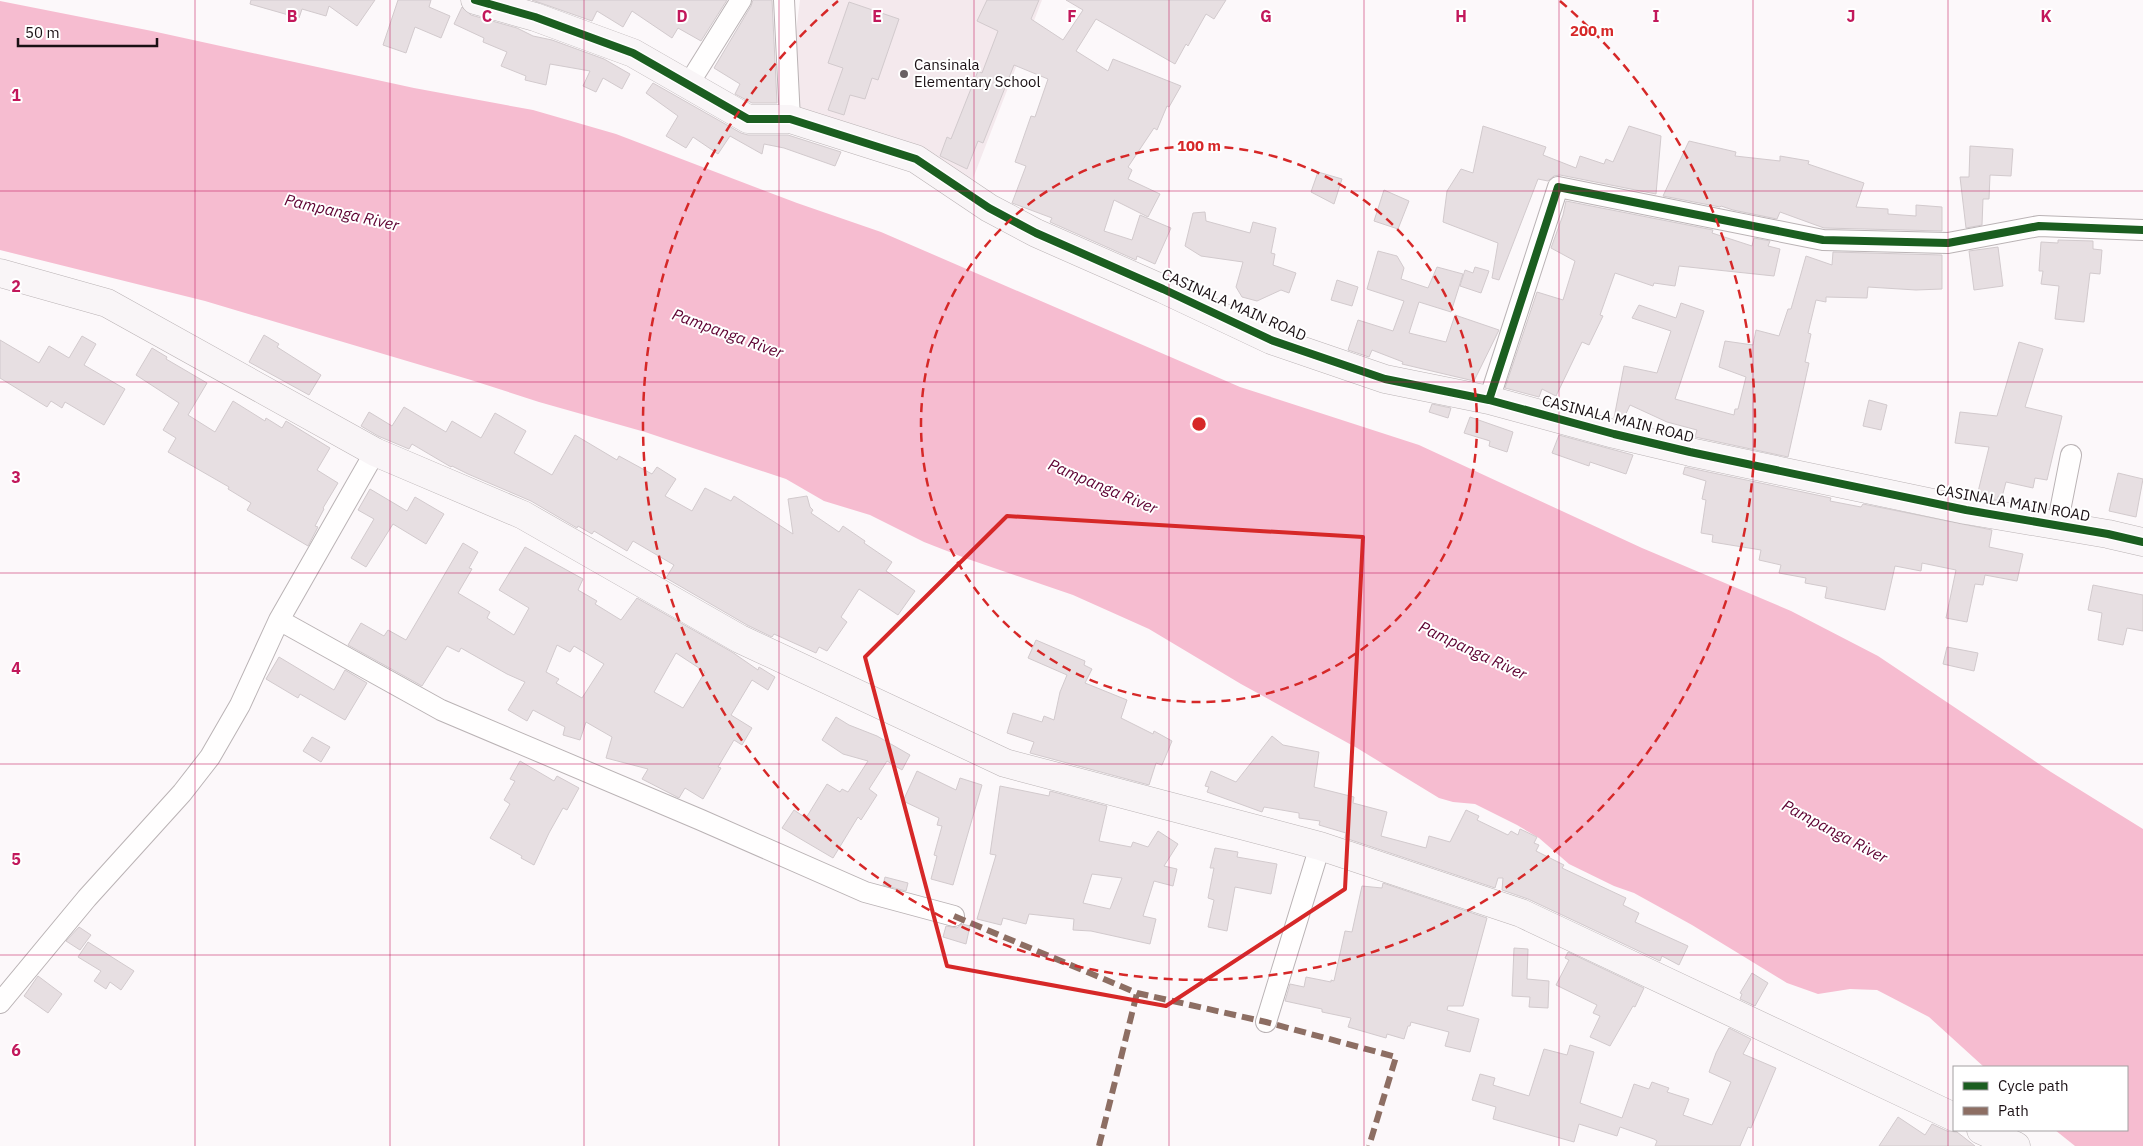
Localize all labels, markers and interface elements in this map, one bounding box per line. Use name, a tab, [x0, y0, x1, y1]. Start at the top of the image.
text: B	[287, 6, 298, 26]
text: C	[482, 6, 492, 26]
text: D	[676, 6, 688, 26]
text: E	[872, 6, 882, 26]
text: F	[1067, 6, 1077, 26]
text: G	[1260, 6, 1272, 26]
text: H	[1455, 6, 1467, 26]
text: I	[1653, 6, 1660, 26]
text: J	[1847, 6, 1855, 26]
text: K	[2040, 6, 2052, 26]
scale bar	[18, 15, 156, 47]
text: 200 m	[1570, 21, 1614, 40]
text: 50 m	[25, 23, 60, 42]
place label: Cansinala Elementary School	[914, 55, 1041, 91]
marker: Cansinala Elementary School	[898, 68, 910, 80]
text: 1	[11, 85, 21, 105]
text: 100 m	[1177, 136, 1221, 155]
water label: Pampanga River	[283, 189, 402, 235]
street label: CASINALA MAIN ROAD	[1159, 264, 1309, 345]
text: 2	[11, 276, 21, 296]
water label: Pampanga River	[670, 304, 787, 363]
street label: CASINALA MAIN ROAD	[1540, 390, 1696, 447]
centre of rings	[1190, 415, 1208, 433]
water label: Pampanga River	[1045, 454, 1162, 518]
text: 3	[11, 467, 21, 487]
street label: CASINALA MAIN ROAD	[1934, 480, 2092, 525]
water label: Pampanga River	[1416, 616, 1531, 684]
text: 4	[11, 658, 21, 678]
water label: Pampanga River	[1779, 795, 1892, 868]
text: 5	[11, 849, 21, 869]
text: 6	[11, 1040, 21, 1060]
legend	[1953, 1066, 2128, 1131]
text: Cycle path	[1998, 1076, 2069, 1095]
text: Path	[1998, 1101, 2029, 1120]

